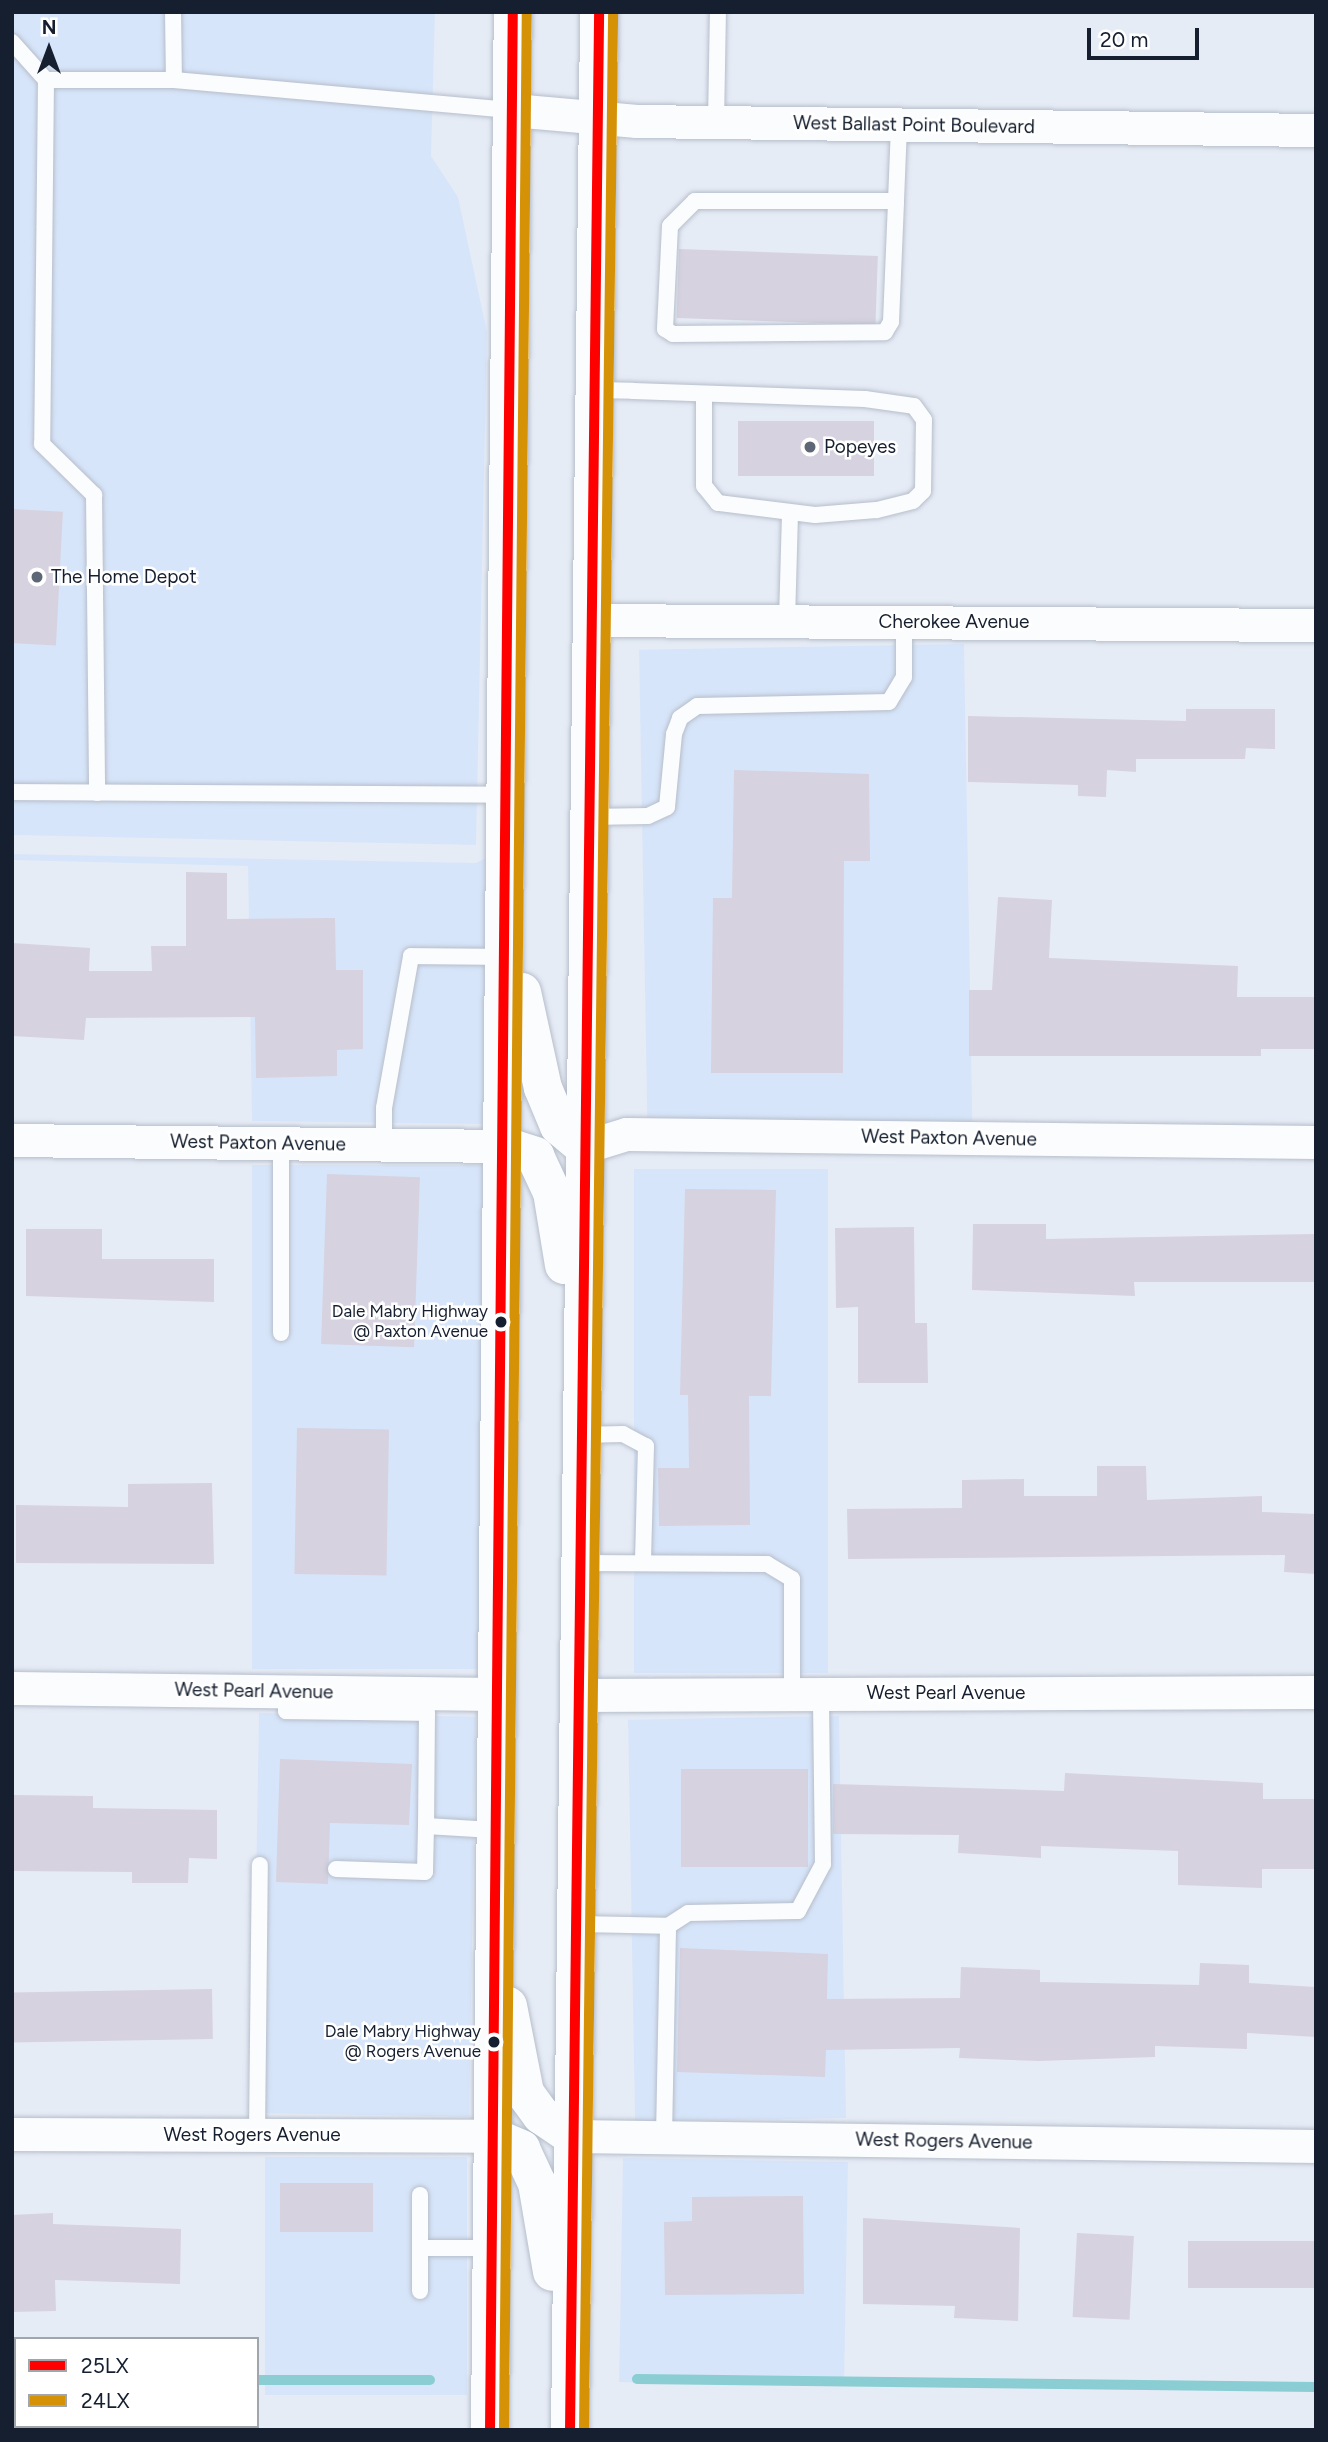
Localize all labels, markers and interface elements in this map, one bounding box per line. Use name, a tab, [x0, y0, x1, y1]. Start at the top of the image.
north arrow	[14, 14, 84, 84]
scale bar	[1090, 14, 1202, 58]
text: N	[42, 16, 56, 39]
text: 20 m	[1100, 27, 1148, 52]
street label: West Ballast Point Boulevard	[793, 111, 1035, 139]
place label: Popeyes	[824, 436, 896, 458]
marker: Popeyes	[802, 439, 818, 455]
place label: The Home Depot	[51, 566, 197, 588]
marker: The Home Depot	[29, 569, 45, 585]
street label: Cherokee Avenue	[879, 611, 1029, 633]
street label: West Paxton Avenue	[861, 1125, 1037, 1151]
street label: West Paxton Avenue	[170, 1130, 346, 1156]
place label: Dale Mabry Highway @ Paxton Avenue	[332, 1302, 488, 1342]
marker: Dale Mabry Highway @ Paxton Avenue	[494, 1315, 508, 1329]
street label: West Pearl Avenue	[174, 1678, 334, 1704]
street label: West Pearl Avenue	[867, 1682, 1025, 1704]
place label: Dale Mabry Highway @ Rogers Avenue	[325, 2022, 481, 2062]
marker: Dale Mabry Highway @ Rogers Avenue	[487, 2035, 501, 2049]
street label: West Rogers Avenue	[163, 2124, 341, 2146]
street label: West Rogers Avenue	[855, 2128, 1033, 2154]
legend	[14, 2337, 259, 2428]
text: 25LX	[81, 2353, 129, 2378]
text: 24LX	[81, 2388, 130, 2413]

